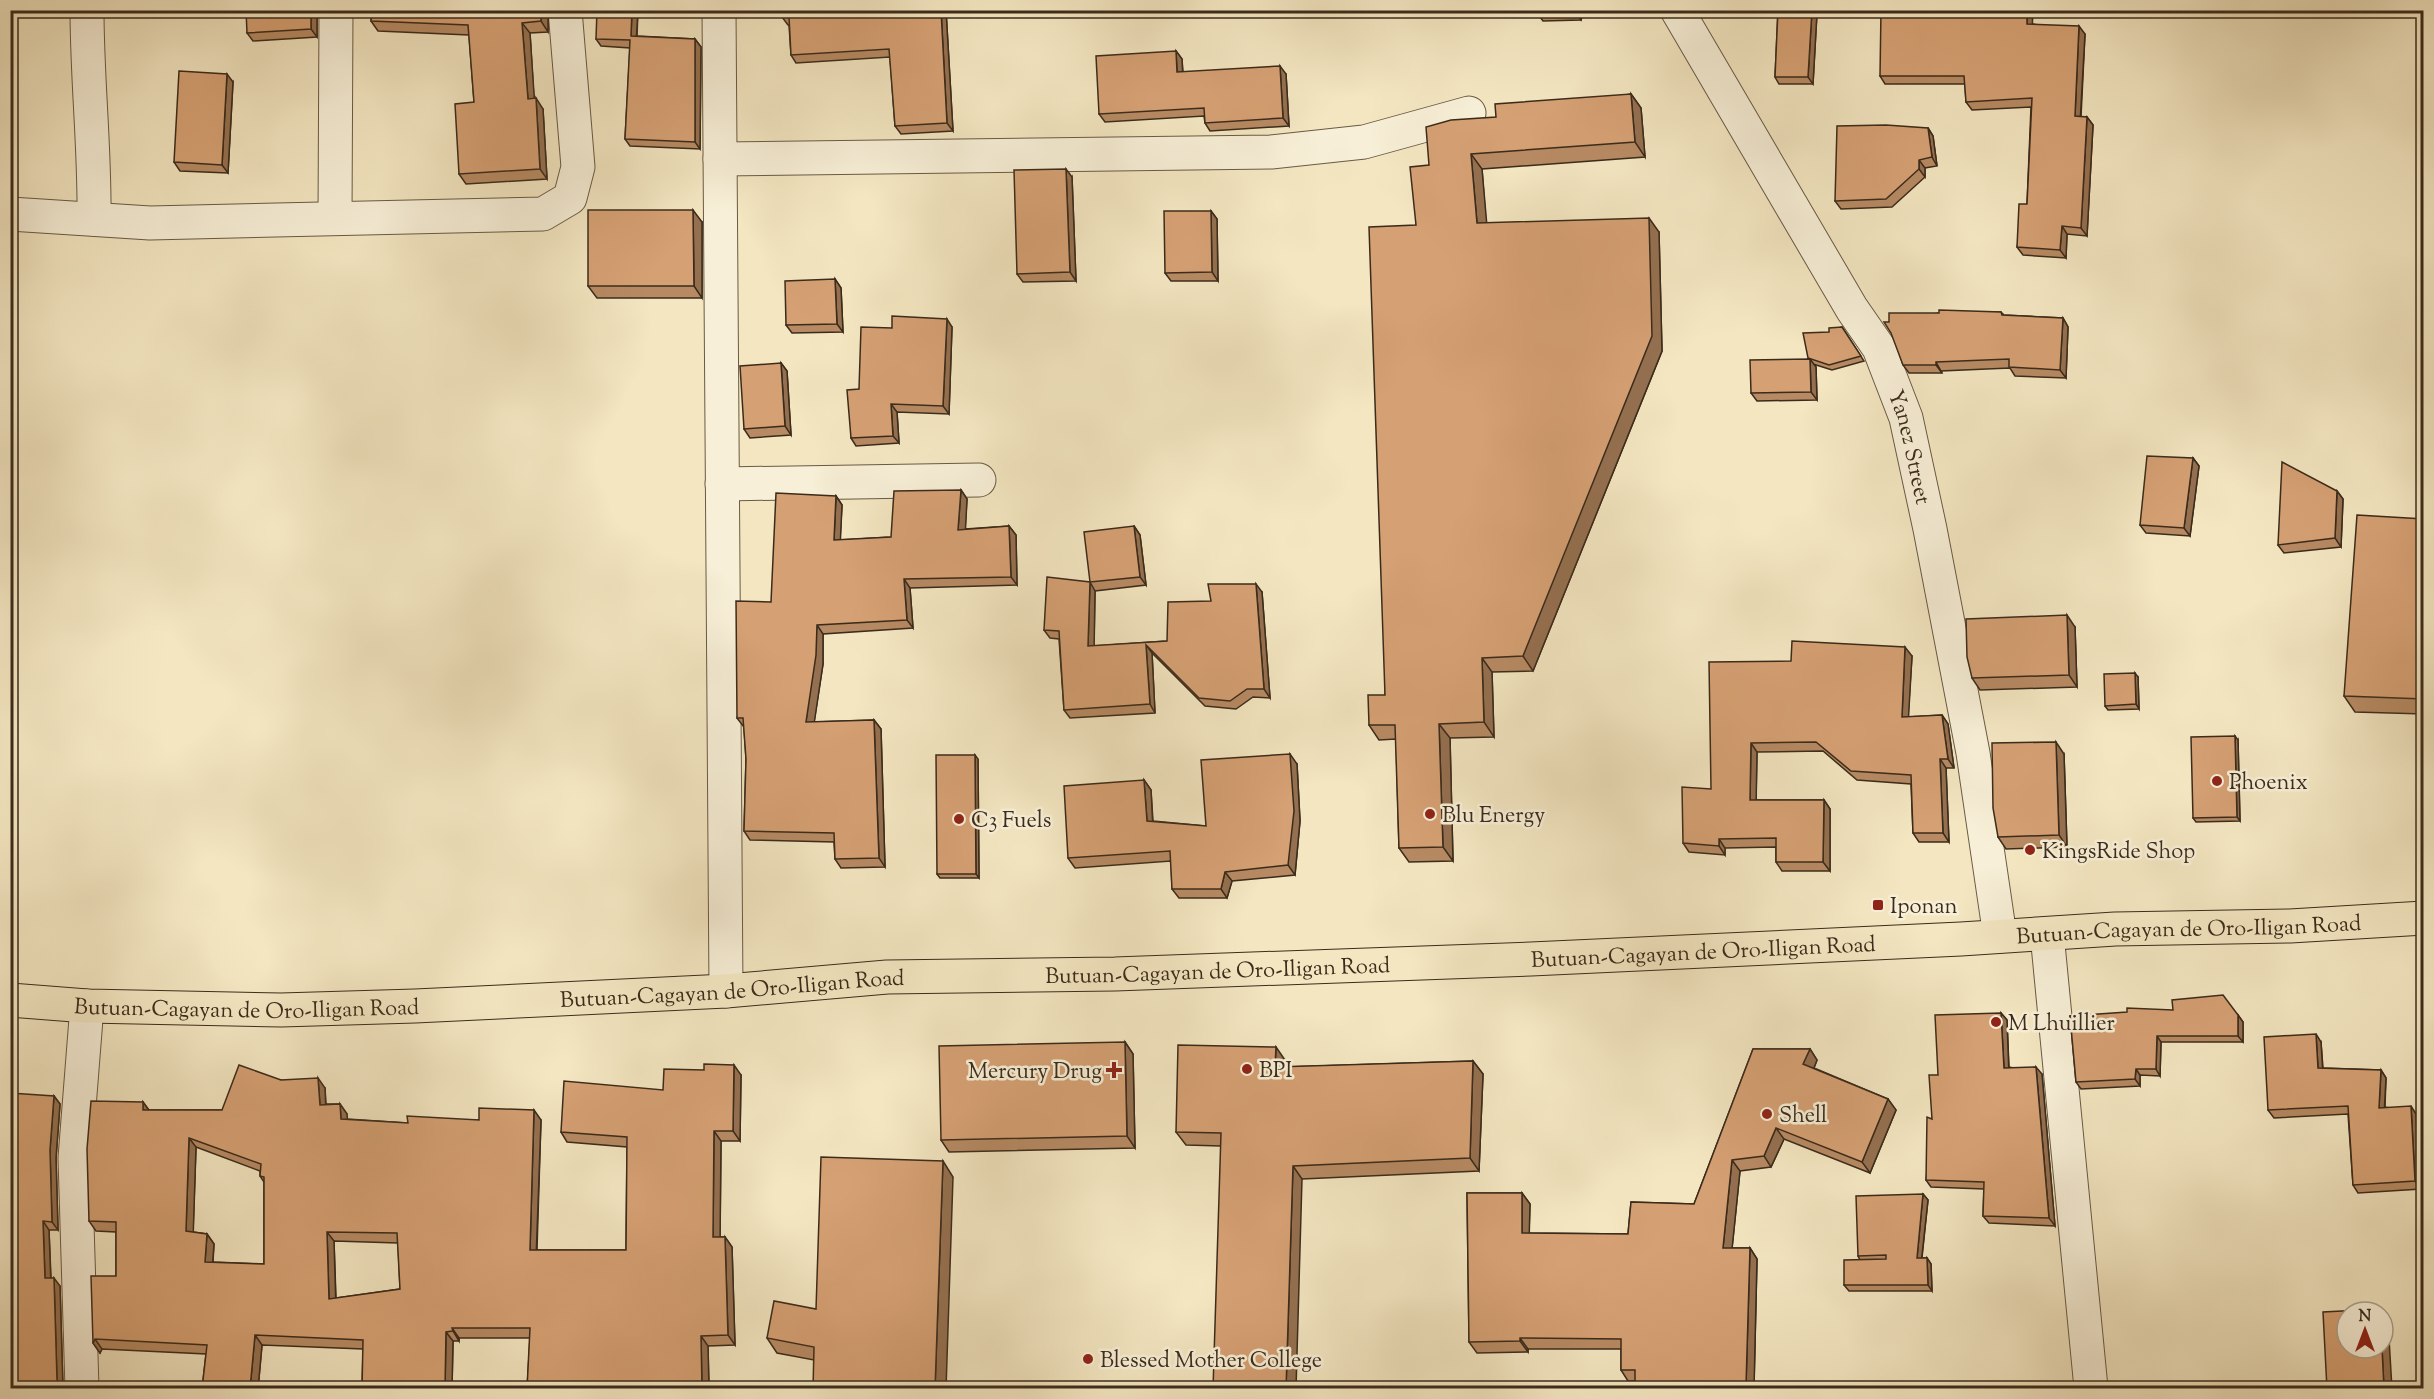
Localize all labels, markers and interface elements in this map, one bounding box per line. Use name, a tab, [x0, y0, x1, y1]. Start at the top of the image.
street label: Yanez Street	[1878, 386, 1937, 508]
place label: Phoenix	[2229, 768, 2308, 800]
marker: Phoenix	[2210, 774, 2224, 788]
place label: Blu Energy	[1442, 801, 1545, 833]
place label: C3 Fuels	[971, 806, 1051, 838]
marker: Blu Energy	[1423, 807, 1437, 821]
marker: C3 Fuels	[952, 812, 966, 826]
place label: KingsRide Shop	[2042, 837, 2195, 869]
marker: KingsRide Shop	[2023, 843, 2037, 857]
place label: Iponan	[1890, 892, 1958, 924]
marker: Iponan	[1871, 898, 1885, 912]
street label: Butuan-Cagayan de Oro-Iligan Road	[2015, 909, 2362, 954]
street label: Butuan-Cagayan de Oro-Iligan Road	[1530, 930, 1877, 978]
street label: Butuan-Cagayan de Oro-Iligan Road	[1045, 951, 1391, 994]
street label: Butuan-Cagayan de Oro-Iligan Road	[559, 964, 905, 1018]
street label: Butuan-Cagayan de Oro-Iligan Road	[73, 992, 420, 1029]
place label: M Lhuillier	[2008, 1009, 2115, 1041]
marker: M Lhuillier	[1989, 1015, 2003, 1029]
place label: BPI	[1259, 1056, 1292, 1088]
place label: Mercury Drug	[968, 1057, 1102, 1089]
marker: BPI	[1240, 1062, 1254, 1076]
marker: Mercury Drug	[1107, 1063, 1121, 1077]
place label: Shell	[1779, 1101, 1827, 1133]
marker: Shell	[1760, 1107, 1774, 1121]
north arrow	[2335, 1300, 2395, 1360]
text: N	[2359, 1306, 2372, 1329]
place label: Blessed Mother College	[1100, 1346, 1322, 1378]
marker: Blessed Mother College	[1081, 1352, 1095, 1366]

